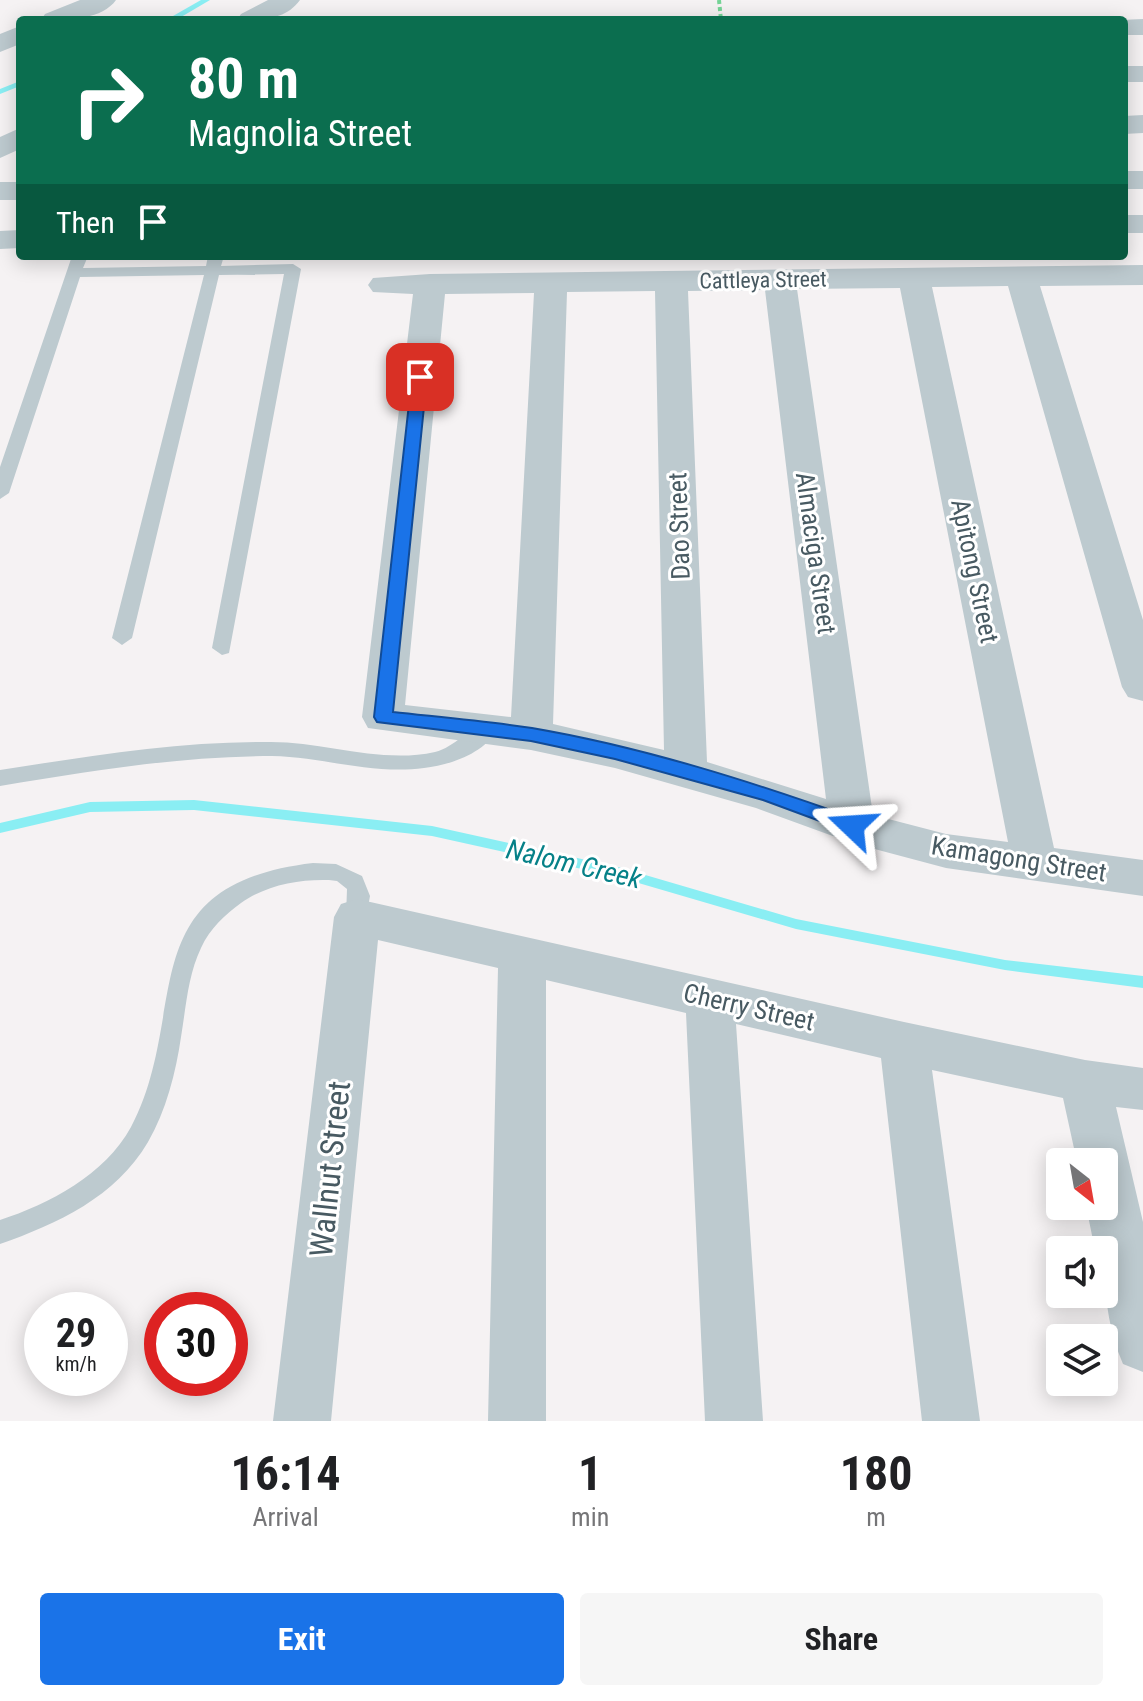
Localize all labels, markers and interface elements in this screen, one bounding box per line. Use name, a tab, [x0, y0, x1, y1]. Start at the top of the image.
text: 80 m	[188, 46, 299, 112]
icon: right	[56, 48, 160, 152]
text: Magnolia Street	[188, 113, 412, 155]
icon: arrive	[131, 200, 175, 244]
text: Then	[56, 205, 115, 240]
street label: Cattleya Street	[699, 266, 827, 294]
pin	[386, 343, 454, 411]
icon: arrive	[398, 355, 442, 399]
street label: Almaciga Street	[790, 470, 842, 636]
street label: Dao Street	[662, 472, 696, 580]
street label: Apitong Street	[945, 496, 1005, 646]
position arrow	[810, 784, 894, 868]
street label: Kamagong Street	[929, 830, 1109, 888]
water label: Nalom Creek	[503, 832, 646, 896]
street label: Cherry Street	[681, 977, 817, 1037]
street label: Wallnut Street	[302, 1079, 358, 1259]
north arrow	[1046, 1148, 1118, 1220]
map controls	[1046, 1148, 1118, 1396]
button: sound	[1046, 1236, 1118, 1308]
speed limit sign: 30	[144, 1292, 248, 1396]
text: 29	[56, 1310, 96, 1357]
button: layers	[1046, 1324, 1118, 1396]
text: km/h	[55, 1352, 97, 1376]
text: 16:14	[230, 1445, 341, 1502]
text: 1	[578, 1445, 602, 1502]
text: 180	[840, 1445, 912, 1502]
text: Arrival	[252, 1502, 319, 1532]
text: min	[571, 1502, 609, 1532]
text: m	[866, 1502, 886, 1532]
button: Exit	[40, 1593, 564, 1685]
button: Share	[580, 1593, 1103, 1685]

